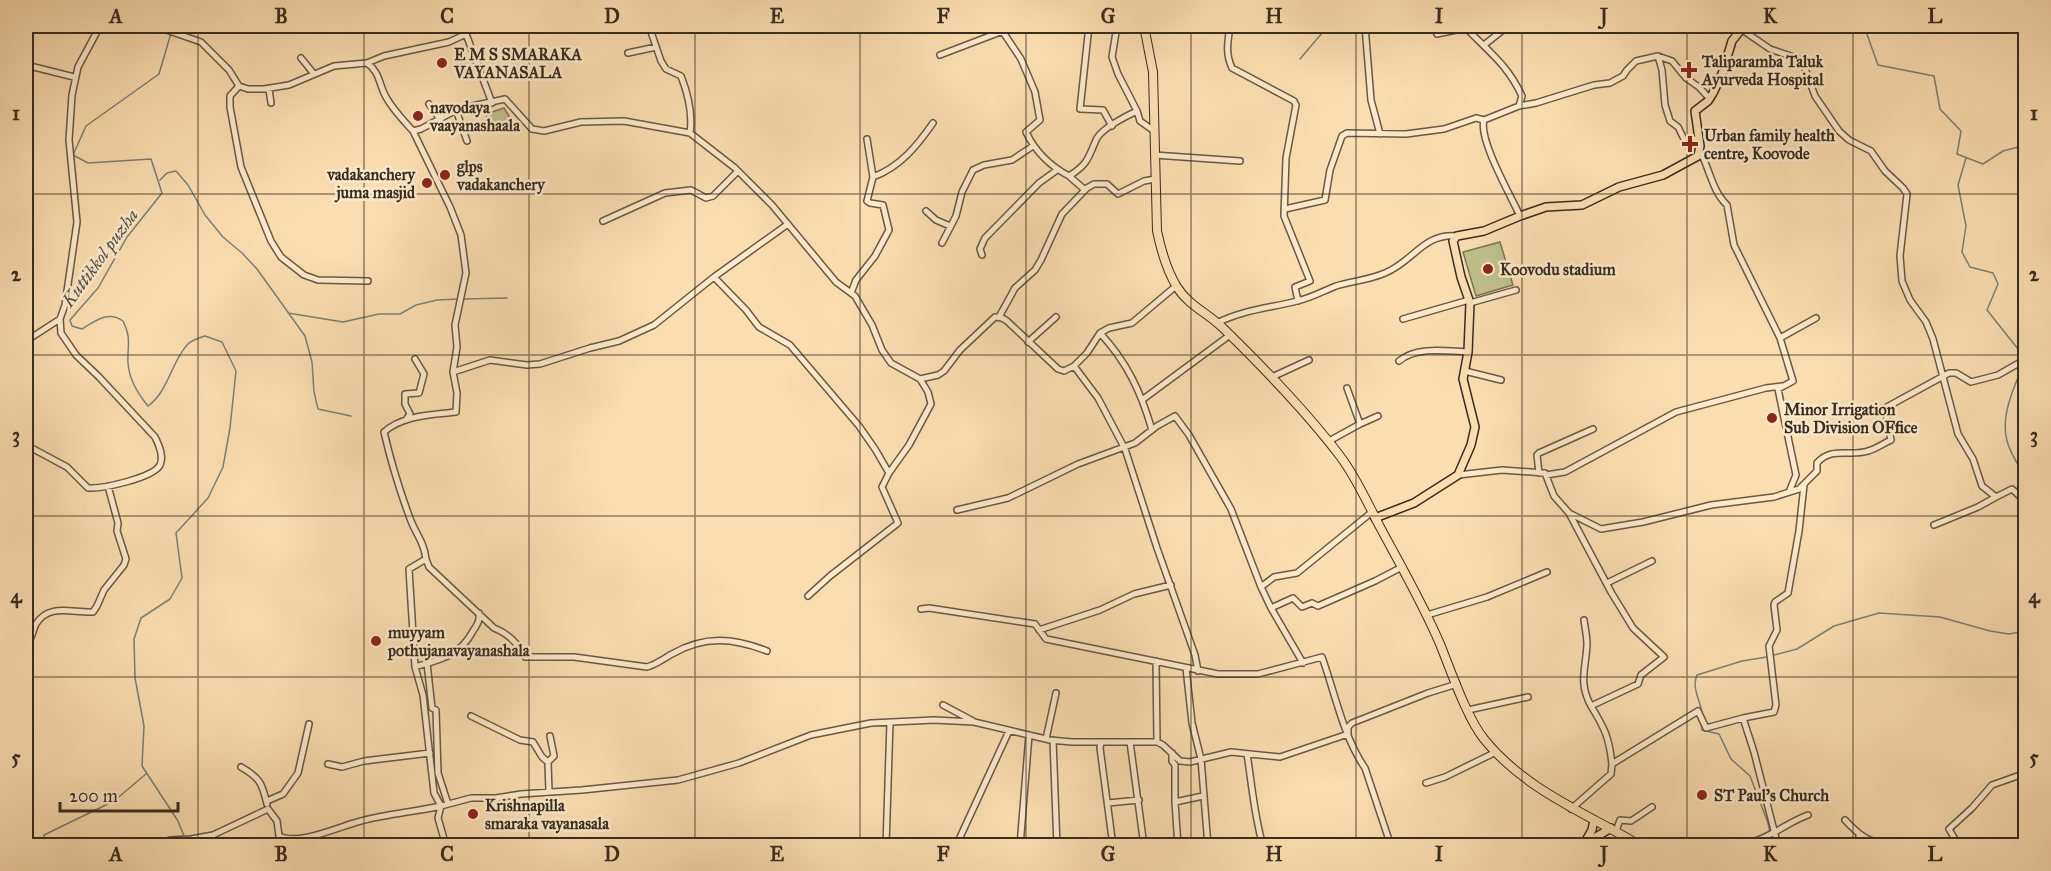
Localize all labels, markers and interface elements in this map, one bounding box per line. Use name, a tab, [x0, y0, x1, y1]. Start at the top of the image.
text: A	[107, 4, 123, 28]
text: B	[274, 4, 288, 28]
text: C	[440, 4, 454, 28]
text: D	[604, 4, 620, 28]
text: E	[770, 4, 785, 28]
text: F	[936, 4, 950, 28]
text: G	[1101, 4, 1116, 28]
text: H	[1265, 4, 1283, 28]
text: I	[1435, 4, 1444, 28]
text: J	[1597, 4, 1609, 30]
text: K	[1763, 4, 1778, 28]
text: L	[1928, 4, 1943, 28]
place label: E M S SMARAKA VAYANASALA	[453, 45, 582, 82]
place label: Taliparamba Taluk Ayurveda Hospital	[1701, 52, 1824, 90]
marker: E M S SMARAKA VAYANASALA	[435, 56, 449, 70]
marker: Taliparamba Taluk Ayurveda Hospital	[1680, 61, 1698, 79]
place label: navodaya vaayanashaala	[429, 98, 521, 136]
text: 1	[12, 101, 20, 125]
text: 1	[2030, 101, 2038, 125]
marker: navodaya vaayanashaala	[411, 109, 425, 123]
place label: Urban family health centre, Koovode	[1704, 126, 1835, 163]
marker: Urban family health centre, Koovode	[1681, 135, 1699, 153]
place label: glps vadakanchery	[456, 157, 546, 195]
place label: vadakanchery juma masjid	[326, 165, 417, 203]
marker: glps vadakanchery	[438, 168, 452, 182]
marker: vadakanchery juma masjid	[420, 176, 434, 190]
water label: Kuttikkol puzha	[56, 204, 144, 313]
place label: Koovodu stadium	[1500, 260, 1616, 279]
text: 2	[11, 262, 22, 286]
marker: Koovodu stadium	[1481, 262, 1495, 276]
text: 2	[2029, 262, 2040, 286]
place label: Minor Irrigation Sub Division OFfice	[1784, 400, 1918, 437]
marker: Minor Irrigation Sub Division OFfice	[1765, 411, 1779, 425]
text: 3	[12, 423, 20, 448]
text: 3	[2030, 423, 2038, 448]
text: 4	[10, 584, 22, 609]
text: 4	[2028, 584, 2040, 609]
place label: muyyam pothujanavayanashala	[387, 623, 531, 661]
marker: muyyam pothujanavayanashala	[369, 634, 383, 648]
text: 5	[11, 745, 21, 769]
text: 5	[2029, 745, 2039, 769]
scale bar	[60, 775, 178, 813]
text: 200 m	[69, 785, 118, 807]
place label: ST Paul's Church	[1714, 786, 1829, 805]
marker: ST Paul's Church	[1695, 788, 1709, 802]
place label: Krishnapilla smaraka vayanasala	[485, 796, 610, 834]
marker: Krishnapilla smaraka vayanasala	[466, 807, 480, 821]
text: A	[107, 842, 123, 866]
text: B	[274, 842, 288, 866]
text: C	[440, 842, 454, 866]
text: D	[604, 842, 620, 866]
text: E	[770, 842, 785, 866]
text: F	[936, 842, 950, 866]
text: G	[1101, 842, 1116, 866]
text: H	[1265, 842, 1283, 866]
text: I	[1435, 842, 1444, 866]
text: J	[1597, 842, 1609, 868]
text: K	[1763, 842, 1778, 866]
text: L	[1928, 842, 1943, 866]

